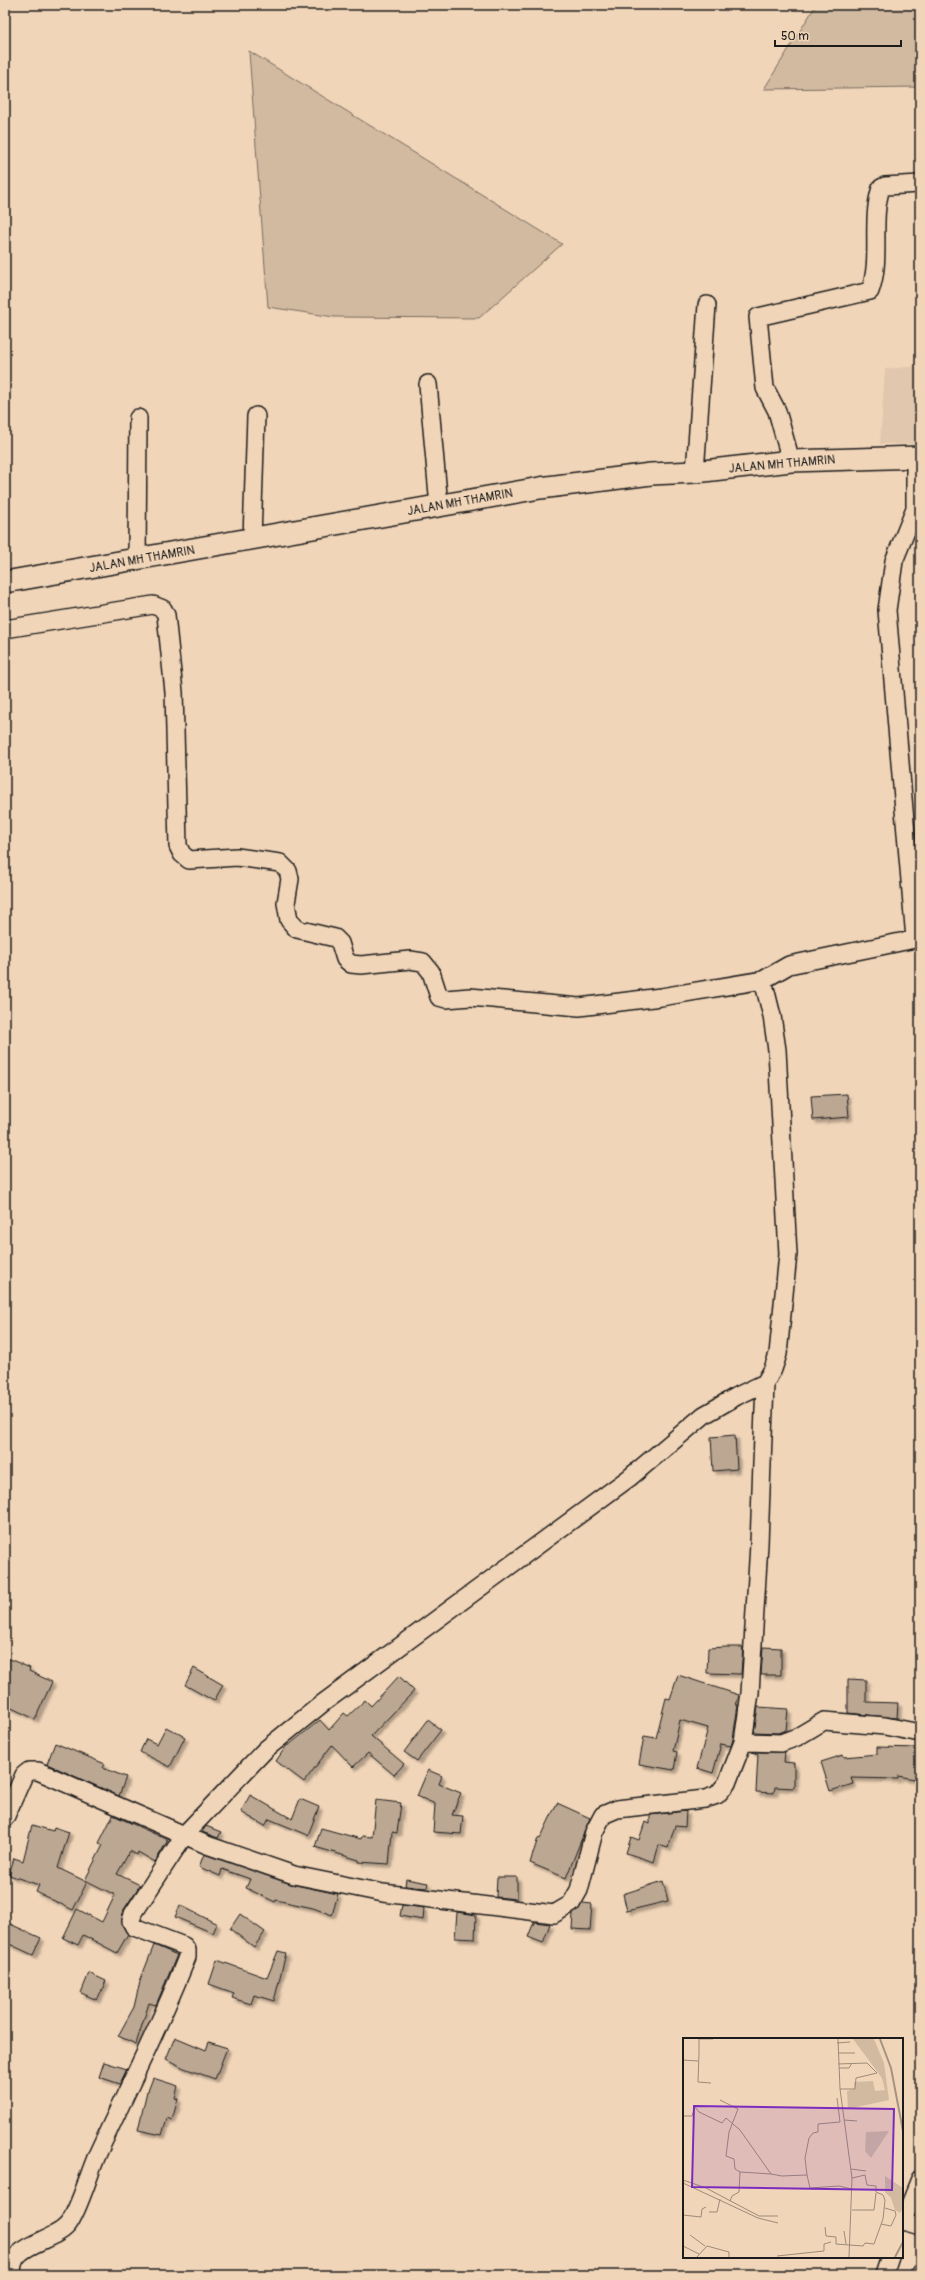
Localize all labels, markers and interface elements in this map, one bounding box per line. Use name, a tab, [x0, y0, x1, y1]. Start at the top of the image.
scale bar	[775, 22, 901, 48]
text: 50 m	[781, 29, 809, 44]
street label: JALAN MH THAMRIN	[728, 452, 836, 477]
street label: JALAN MH THAMRIN	[406, 486, 514, 519]
street label: JALAN MH THAMRIN	[88, 543, 196, 576]
inset map	[683, 2038, 903, 2258]

